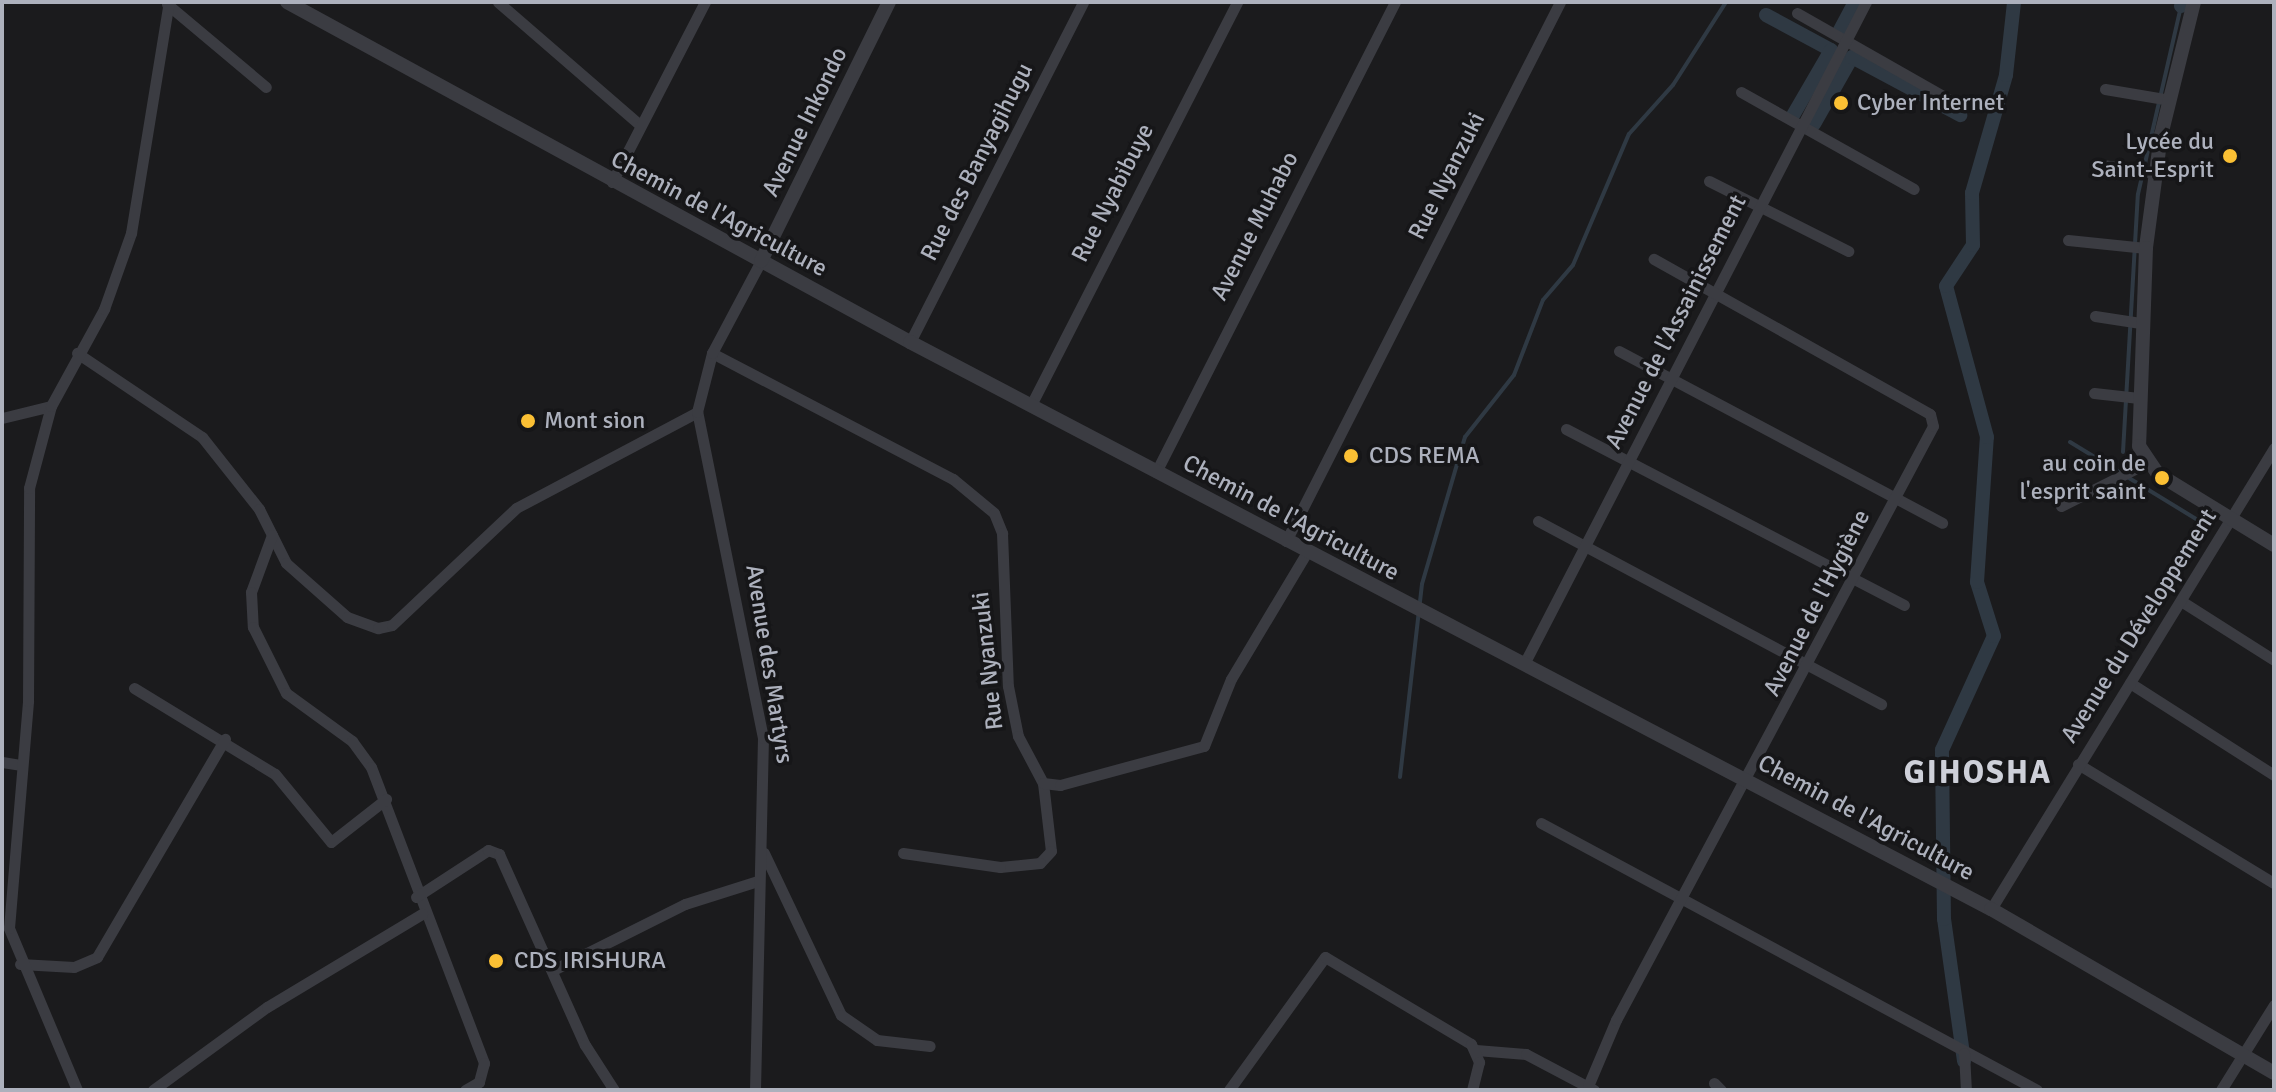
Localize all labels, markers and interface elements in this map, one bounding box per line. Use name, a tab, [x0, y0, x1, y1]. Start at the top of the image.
street label: Avenue Inkondo	[756, 43, 854, 201]
street label: Rue des Banyagihugu	[915, 58, 1039, 266]
place label: Cyber Internet	[1857, 89, 2004, 117]
marker: Cyber Internet	[1832, 94, 1850, 112]
street label: Rue Nyanzuki	[1403, 108, 1491, 244]
street label: Rue Nyabibuye	[1066, 119, 1160, 267]
place label: Lycée du Saint-Esprit	[2091, 128, 2214, 184]
street label: Chemin de l'Agriculture	[606, 145, 832, 283]
street label: Avenue Muhabo	[1205, 147, 1305, 305]
marker: Lycée du Saint-Esprit	[2221, 147, 2239, 165]
street label: Avenue de l'Assainissement	[1599, 190, 1753, 454]
place label: Mont sion	[544, 407, 645, 435]
marker: Mont sion	[519, 412, 537, 430]
place label: CDS REMA	[1369, 442, 1480, 470]
marker: CDS REMA	[1340, 445, 1362, 467]
street label: Chemin de l'Agriculture	[1178, 449, 1404, 587]
place label: au coin de l'esprit saint	[2019, 450, 2146, 506]
marker: au coin de l'esprit saint	[2153, 469, 2171, 487]
street label: Avenue du Développement	[2055, 504, 2223, 748]
street label: Avenue de l'Hygiène	[1758, 505, 1876, 701]
street label: Avenue des Martyrs	[739, 563, 799, 765]
street label: Rue Nyanzuki	[966, 590, 1010, 732]
street label: Chemin de l'Agriculture	[1753, 749, 1979, 887]
district label: GIHOSHA	[1904, 754, 2052, 792]
place label: CDS IRISHURA	[514, 947, 666, 975]
marker: CDS IRISHURA	[485, 950, 507, 972]

